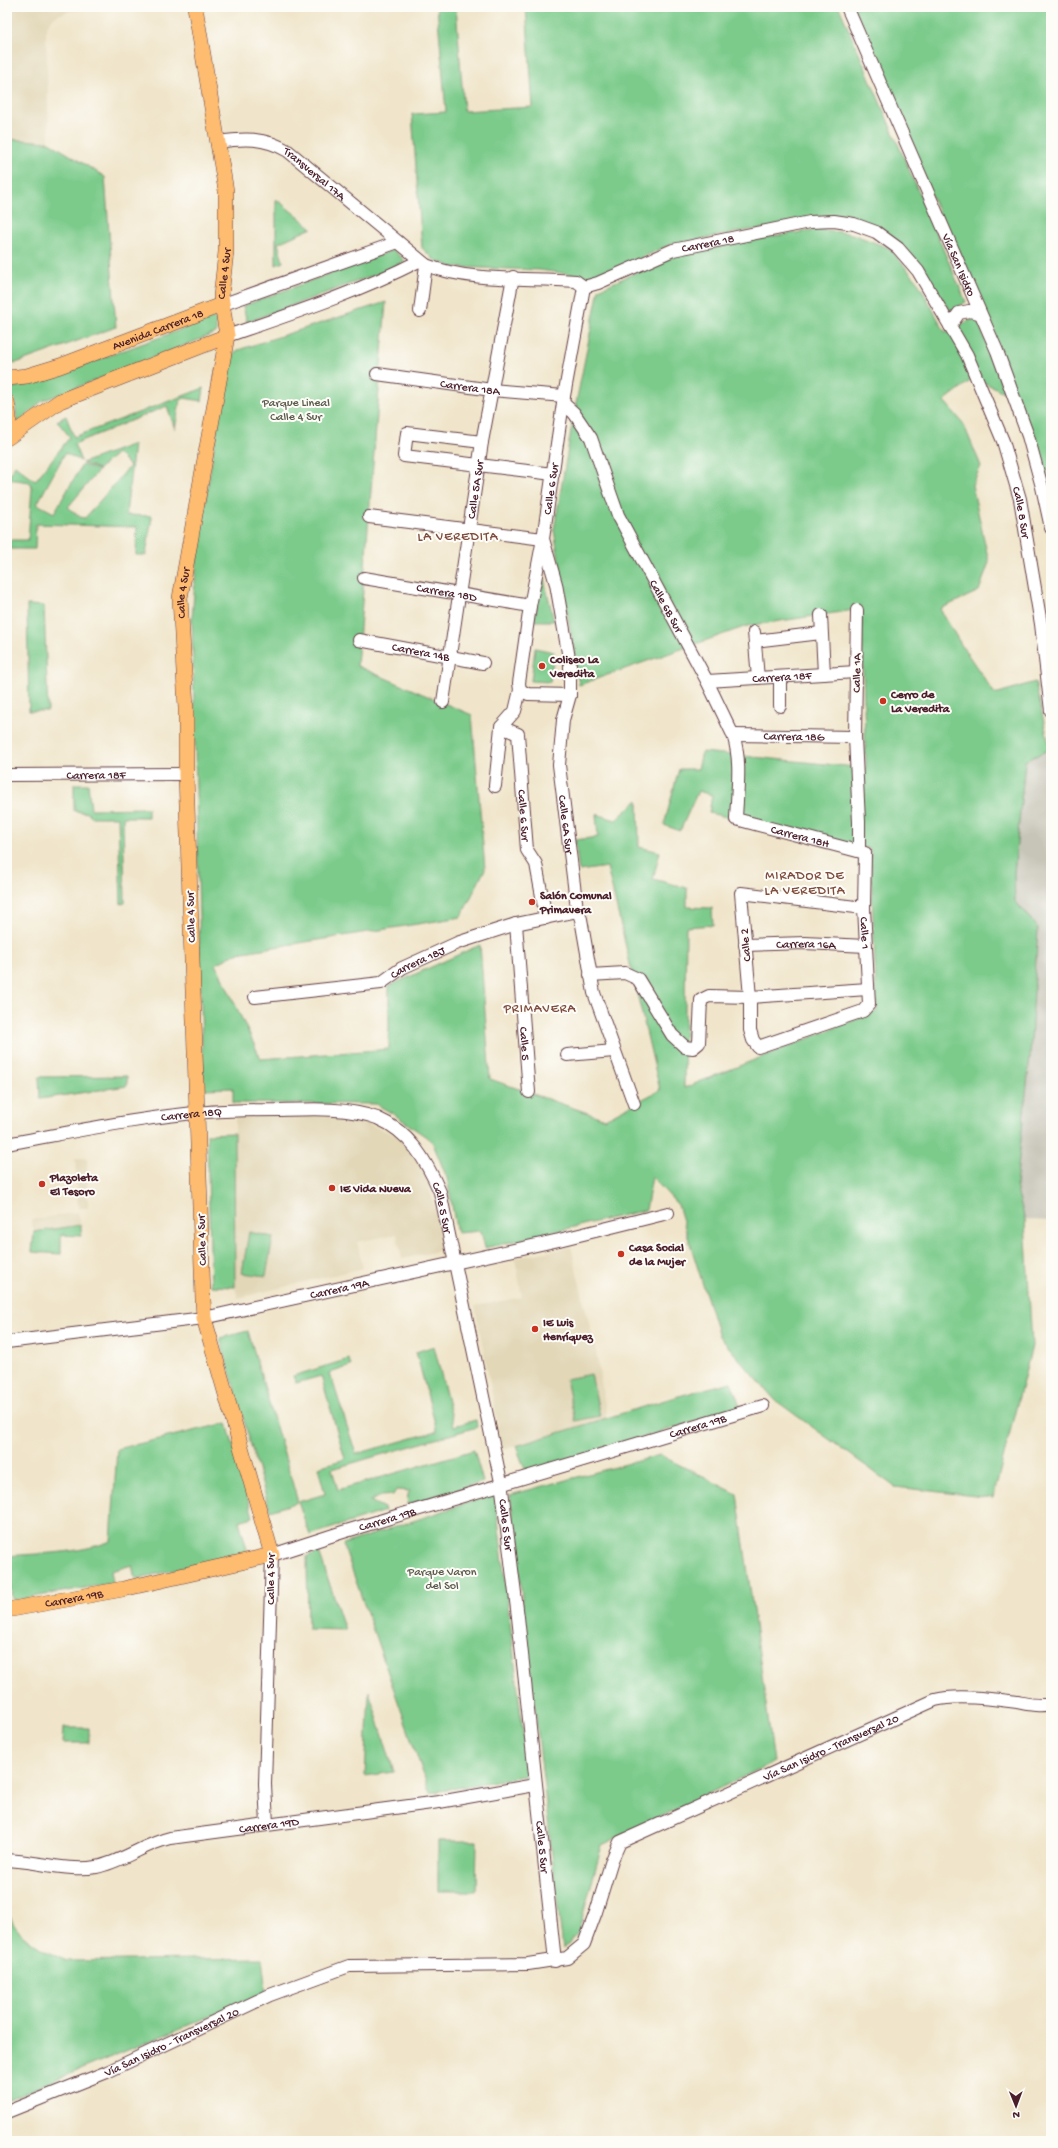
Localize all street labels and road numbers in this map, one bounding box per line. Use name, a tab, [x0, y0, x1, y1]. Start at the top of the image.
street label: Transversal 17A	[280, 144, 348, 205]
street label: Vía San Isidro	[937, 231, 977, 299]
street label: Carrera 18	[681, 233, 736, 257]
street label: Calle 4 Sur	[216, 246, 235, 300]
street label: Avenida Carrera 18	[111, 307, 206, 355]
street label: Carrera 18A	[439, 378, 501, 400]
street label: Calle 5A Sur	[466, 458, 488, 520]
street label: Calle 6 Sur	[542, 461, 563, 516]
street label: Calle 8 Sur	[1008, 485, 1032, 541]
street label: Calle 4 Sur	[175, 565, 195, 619]
street label: Calle 6B Sur	[645, 578, 686, 637]
street label: Carrera 18D	[415, 582, 478, 606]
street label: Carrera 14B	[391, 641, 451, 666]
street label: Calle 1A	[851, 652, 865, 693]
street label: Carrera 18F	[752, 670, 813, 687]
street label: Carrera 18G	[764, 731, 825, 746]
street label: Carrera 18F	[66, 769, 127, 784]
street label: Calle 6 Sur	[513, 789, 531, 844]
street label: Calle 6A Sur	[554, 794, 575, 856]
street label: Carrera 18H	[769, 823, 831, 852]
street label: Calle 4 Sur	[184, 889, 200, 943]
street label: Calle 1	[855, 917, 871, 950]
street label: Calle 2	[739, 927, 755, 962]
street label: Carrera 16A	[776, 938, 837, 954]
street label: Carrera 18J	[388, 944, 448, 983]
street label: Calle 5	[515, 1026, 532, 1061]
street label: Carrera 18Q	[160, 1106, 222, 1126]
street label: Calle 5 Sur	[427, 1180, 454, 1236]
street label: Calle 4 Sur	[195, 1212, 211, 1266]
street label: Carrera 19A	[309, 1277, 371, 1303]
street label: Carrera 19B	[668, 1412, 729, 1443]
street label: Calle 5 Sur	[494, 1498, 515, 1554]
street label: Carrera 19B	[358, 1505, 419, 1536]
street label: Calle 4 Sur	[265, 1552, 279, 1605]
street label: Carrera 19B	[44, 1588, 105, 1612]
street label: Vía San Isidro - Transversal 20	[761, 1712, 902, 1786]
street label: Carrera 19D	[238, 1816, 300, 1838]
street label: Calle 5 Sur	[531, 1820, 551, 1875]
street label: Vía San Isidro - Transversal 20	[102, 2006, 242, 2082]

